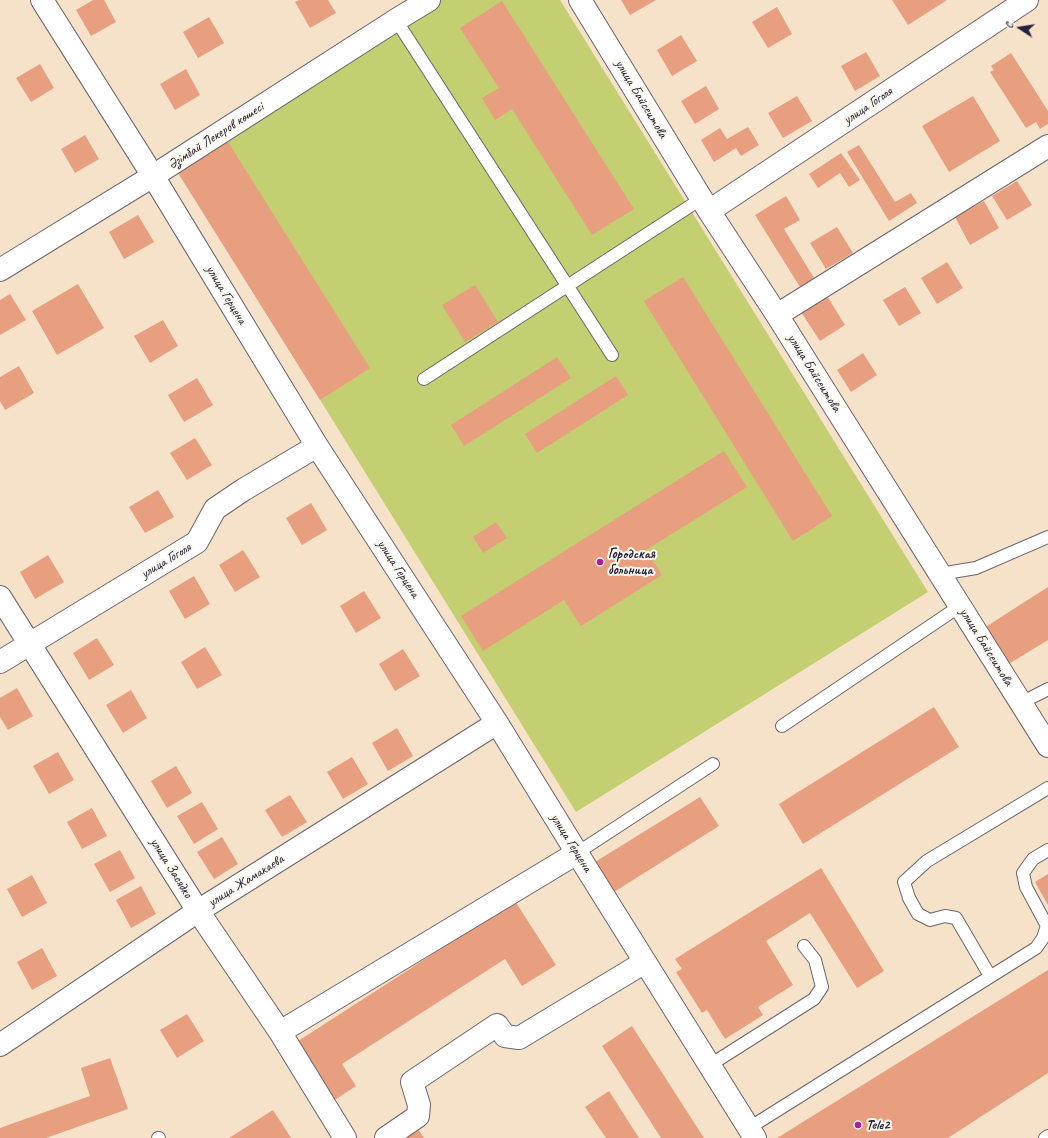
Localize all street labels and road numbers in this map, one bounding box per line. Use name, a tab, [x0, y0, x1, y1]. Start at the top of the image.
street label: улица Байсеитова	[611, 57, 671, 141]
street label: улица Гоголя	[840, 84, 896, 128]
street label: Әзімбай Лекеров көшесі	[165, 99, 267, 173]
street label: улица Герцена	[202, 262, 250, 328]
street label: улица Байсеитова	[783, 331, 845, 415]
street label: улица Герцена	[373, 537, 423, 601]
street label: улица Гоголя	[138, 540, 194, 582]
street label: улица Байсеитова	[955, 605, 1017, 689]
street label: улица Герцена	[546, 811, 596, 875]
street label: улица Засядко	[146, 835, 196, 901]
street label: улица Жамакаева	[205, 851, 287, 911]

